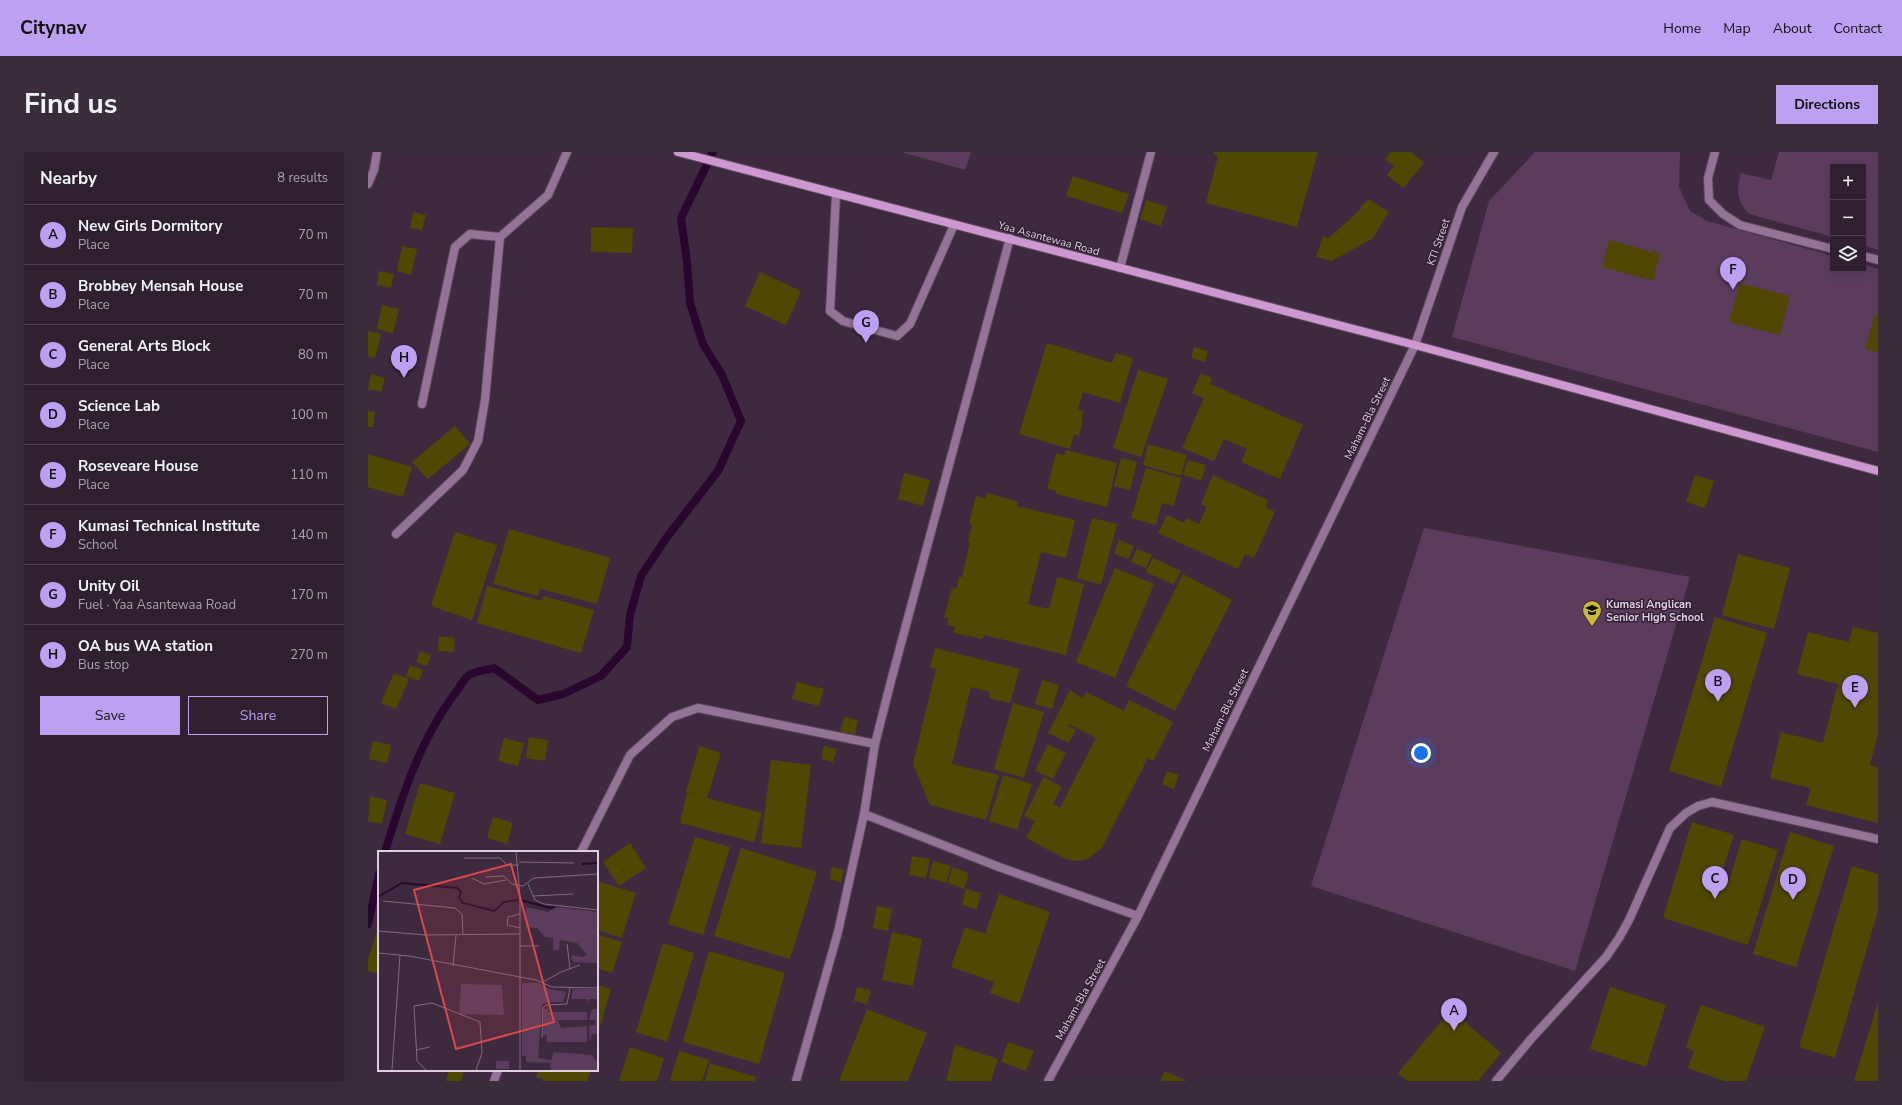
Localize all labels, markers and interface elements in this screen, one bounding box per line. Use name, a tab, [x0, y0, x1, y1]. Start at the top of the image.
text: Citynav	[20, 15, 87, 41]
text: Home	[1663, 19, 1701, 38]
text: Map	[1723, 19, 1751, 38]
text: About	[1773, 19, 1812, 38]
text: Contact	[1834, 19, 1882, 38]
text: Find us	[24, 85, 118, 123]
button: Directions	[1776, 85, 1878, 124]
map controls	[1830, 164, 1866, 272]
button: +	[1830, 164, 1866, 200]
text: Nearby	[40, 167, 97, 190]
text: 8 results	[277, 169, 328, 187]
button: −	[1830, 200, 1866, 236]
text: New Girls Dormitory	[78, 216, 222, 236]
street label: Yaa Asantewaa Road	[996, 217, 1101, 259]
street label: KTI Street	[1423, 217, 1454, 268]
text: A	[48, 226, 58, 244]
text: 70 m	[298, 226, 328, 244]
text: Place	[78, 236, 110, 254]
button: layers	[1830, 236, 1866, 272]
pin: F	[1720, 257, 1746, 290]
text: Brobbey Mensah House	[78, 276, 243, 296]
text: B	[49, 286, 57, 304]
text: 70 m	[298, 286, 328, 304]
text: Place	[78, 296, 110, 314]
pin: G	[853, 310, 879, 343]
text: General Arts Block	[78, 336, 210, 356]
pin: H	[391, 345, 417, 378]
text: C	[49, 346, 57, 364]
text: 80 m	[298, 346, 328, 364]
text: Place	[78, 356, 110, 374]
street label: Maham-Bla Street	[1341, 374, 1394, 462]
text: Science Lab	[78, 396, 160, 416]
text: D	[48, 406, 58, 424]
text: 100 m	[290, 406, 328, 424]
text: Place	[78, 416, 110, 434]
text: Roseveare House	[78, 456, 198, 476]
text: E	[49, 466, 57, 484]
text: 110 m	[290, 466, 328, 484]
text: Place	[78, 476, 110, 494]
text: Kumasi Technical Institute	[78, 516, 260, 536]
text: F	[49, 526, 57, 544]
text: 140 m	[290, 526, 328, 544]
text: School	[78, 536, 118, 554]
text: Unity Oil	[78, 576, 140, 596]
text: G	[48, 586, 58, 604]
text: 170 m	[290, 586, 328, 604]
text: Fuel · Yaa Asantewaa Road	[78, 596, 236, 614]
place label: Kumasi Anglican Senior High School	[1606, 597, 1704, 625]
school or university icon: Kumasi Anglican Senior High School	[1581, 599, 1603, 627]
text: OA bus WA station	[78, 636, 213, 656]
text: H	[48, 646, 58, 664]
text: 270 m	[290, 646, 328, 664]
text: Bus stop	[78, 656, 129, 674]
street label: Maham-Bla Street	[1199, 666, 1252, 754]
pin: B	[1705, 669, 1731, 702]
pin: E	[1842, 675, 1868, 708]
button: Save	[40, 696, 180, 735]
button: Share	[188, 696, 328, 735]
your location	[1411, 743, 1431, 763]
inset map	[378, 851, 598, 1071]
pin: C	[1702, 866, 1728, 899]
pin: D	[1780, 867, 1806, 900]
street label: Maham-Bla Street	[1052, 956, 1109, 1043]
pin: A	[1441, 998, 1467, 1031]

